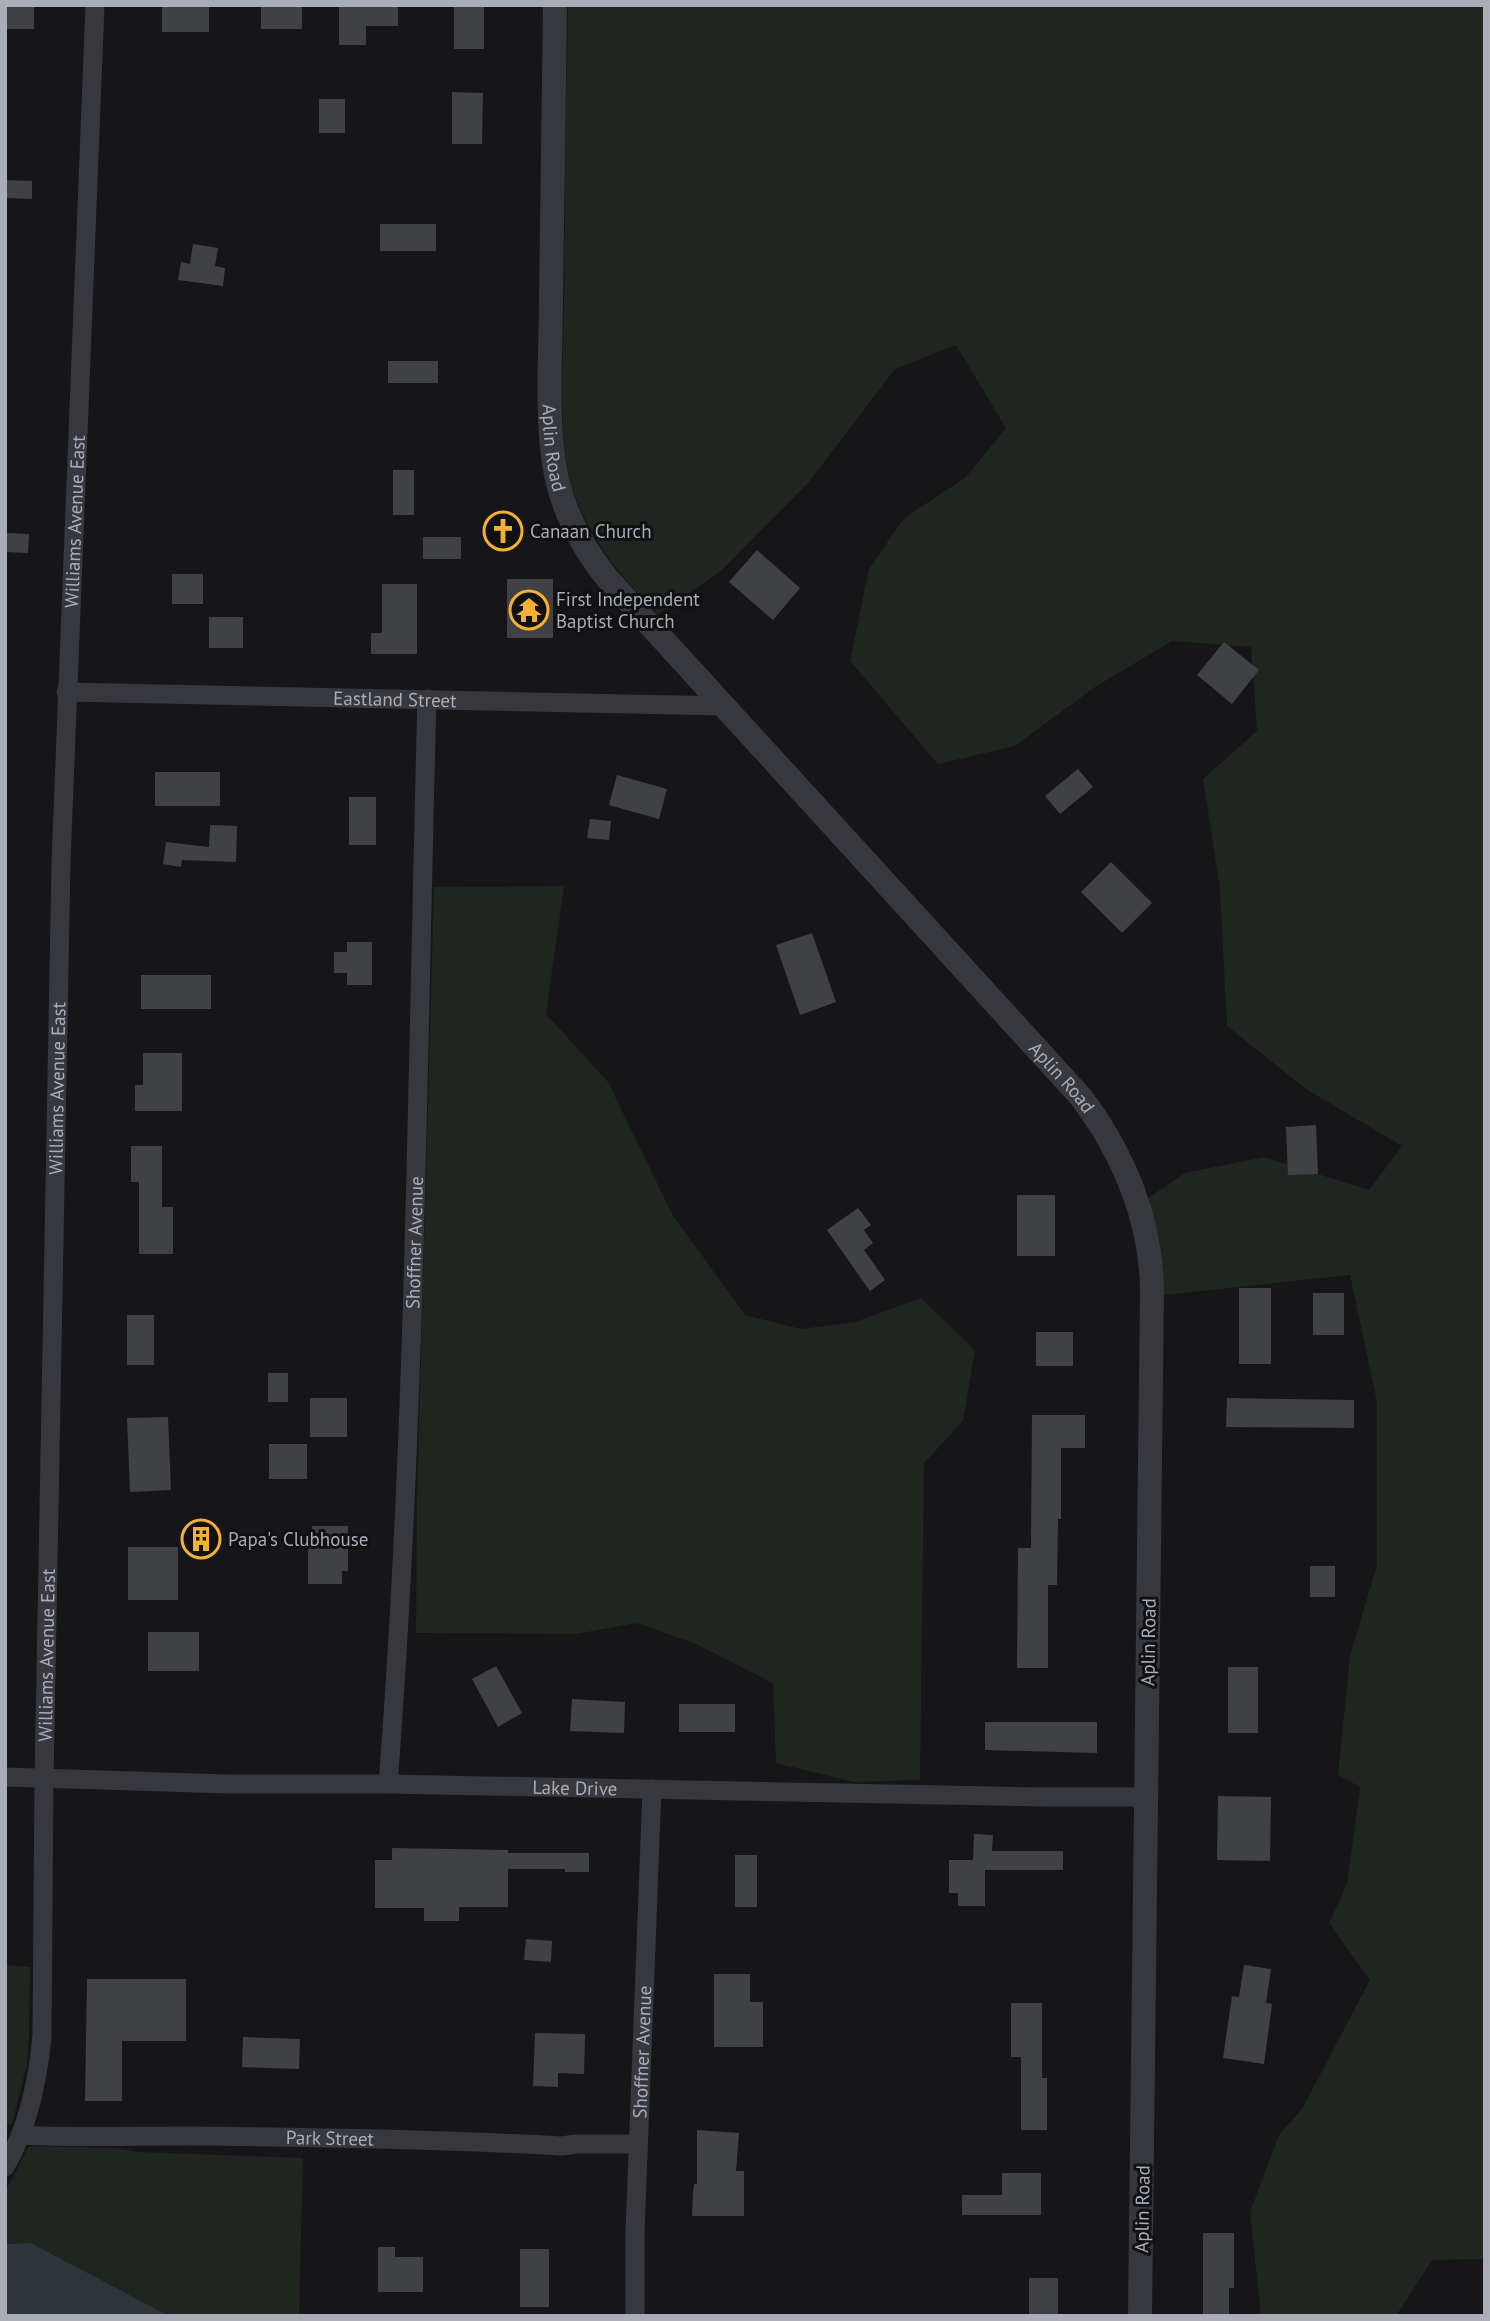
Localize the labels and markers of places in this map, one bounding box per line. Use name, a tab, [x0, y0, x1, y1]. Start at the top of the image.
church icon: Canaan Church	[482, 510, 524, 552]
place label: Canaan Church	[530, 519, 652, 543]
place label: First Independent Baptist Church	[556, 587, 700, 633]
temple icon: First Independent Baptist Church	[508, 589, 550, 631]
building icon: Papa's Clubhouse	[180, 1518, 222, 1560]
place label: Papa's Clubhouse	[228, 1527, 368, 1551]

